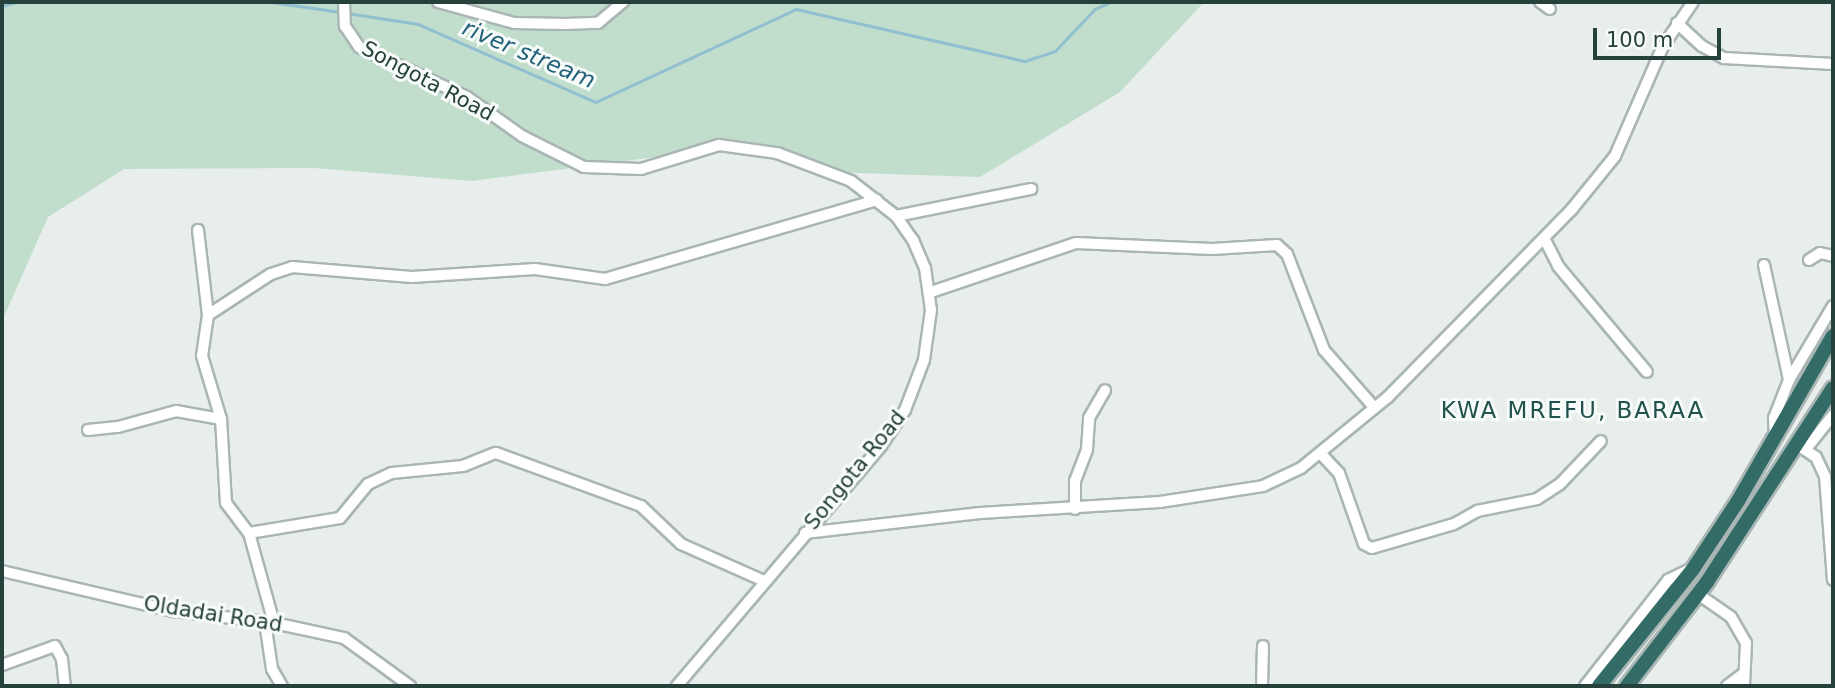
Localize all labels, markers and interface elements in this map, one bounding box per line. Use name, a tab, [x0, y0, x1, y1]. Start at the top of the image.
water label: river stream	[458, 14, 600, 94]
scale bar	[1597, 14, 1725, 58]
text: 100 m	[1606, 28, 1673, 52]
street label: Songota Road	[358, 36, 498, 126]
district label: KWA MREFU, BARAA	[1443, 396, 1703, 424]
street label: Songota Road	[799, 405, 911, 535]
street label: Oldadai Road	[142, 591, 284, 637]

